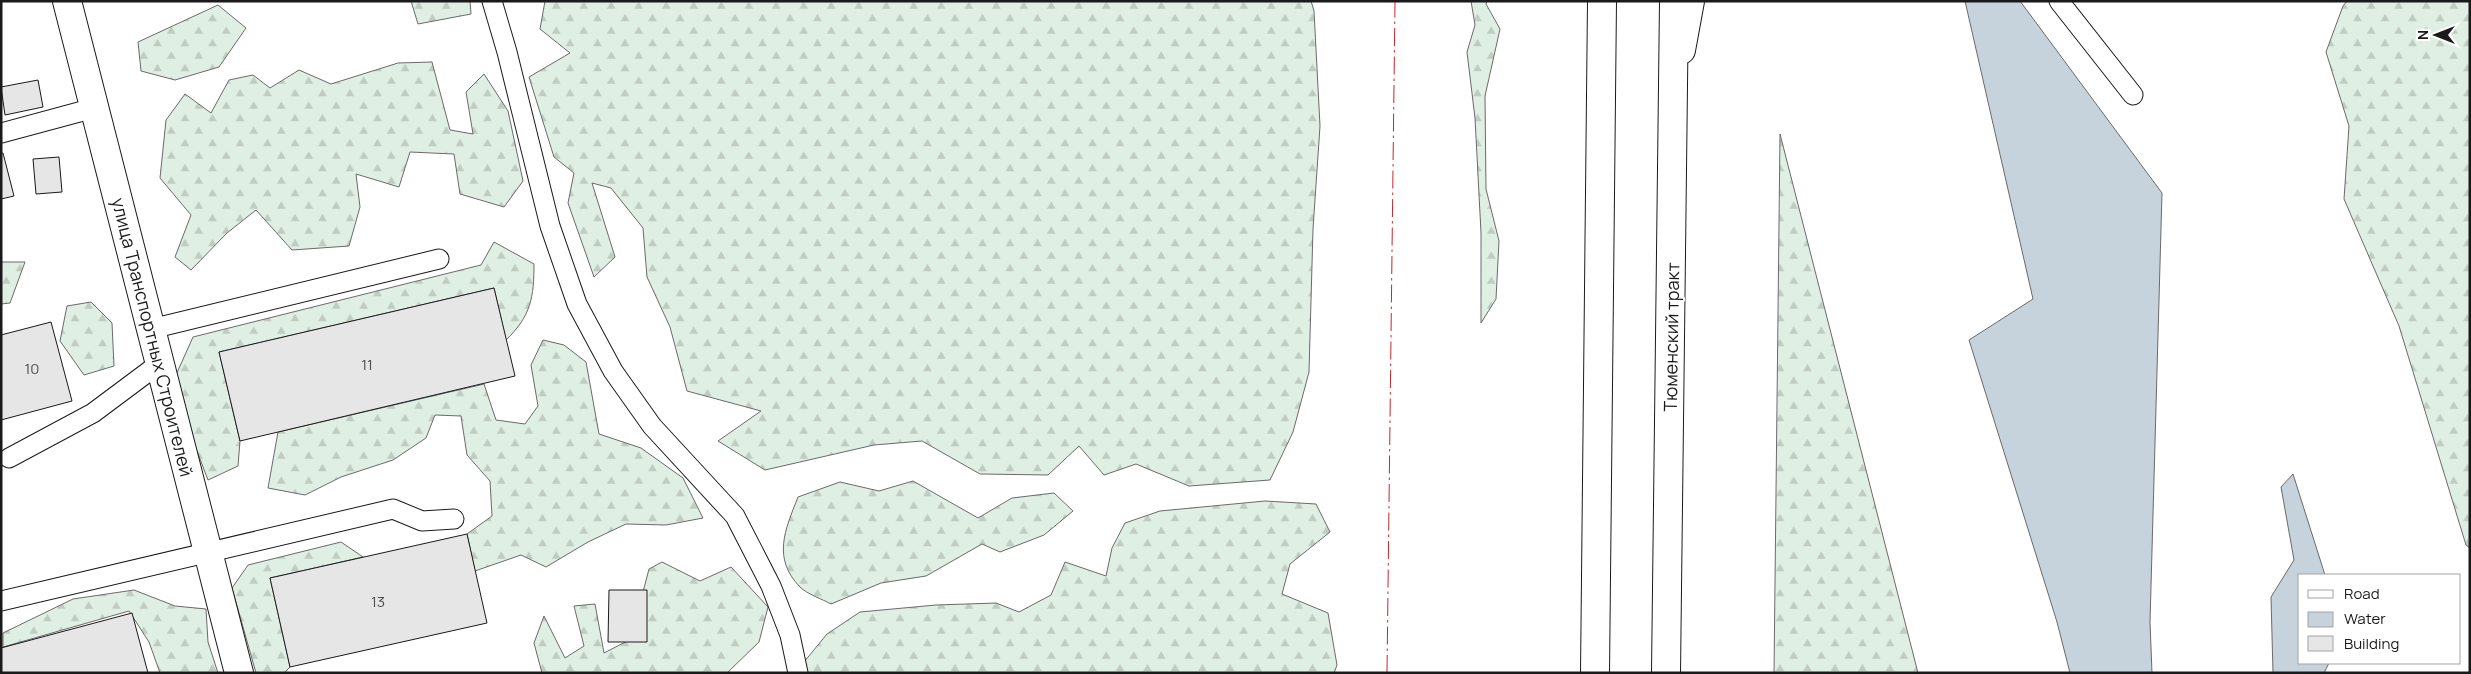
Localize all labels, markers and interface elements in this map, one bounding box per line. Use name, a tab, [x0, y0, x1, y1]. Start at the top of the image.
north arrow	[2411, 10, 2461, 60]
text: N	[2413, 30, 2432, 40]
street label: улица Транспортных Строителей	[107, 195, 199, 479]
street label: Тюменский тракт	[1658, 262, 1684, 412]
house number: 11	[361, 354, 373, 375]
house number: 10	[25, 358, 40, 379]
legend	[2298, 574, 2461, 664]
text: Road	[2344, 583, 2380, 604]
house number: 13	[371, 591, 385, 612]
text: Water	[2344, 608, 2386, 629]
text: Building	[2344, 633, 2399, 654]

